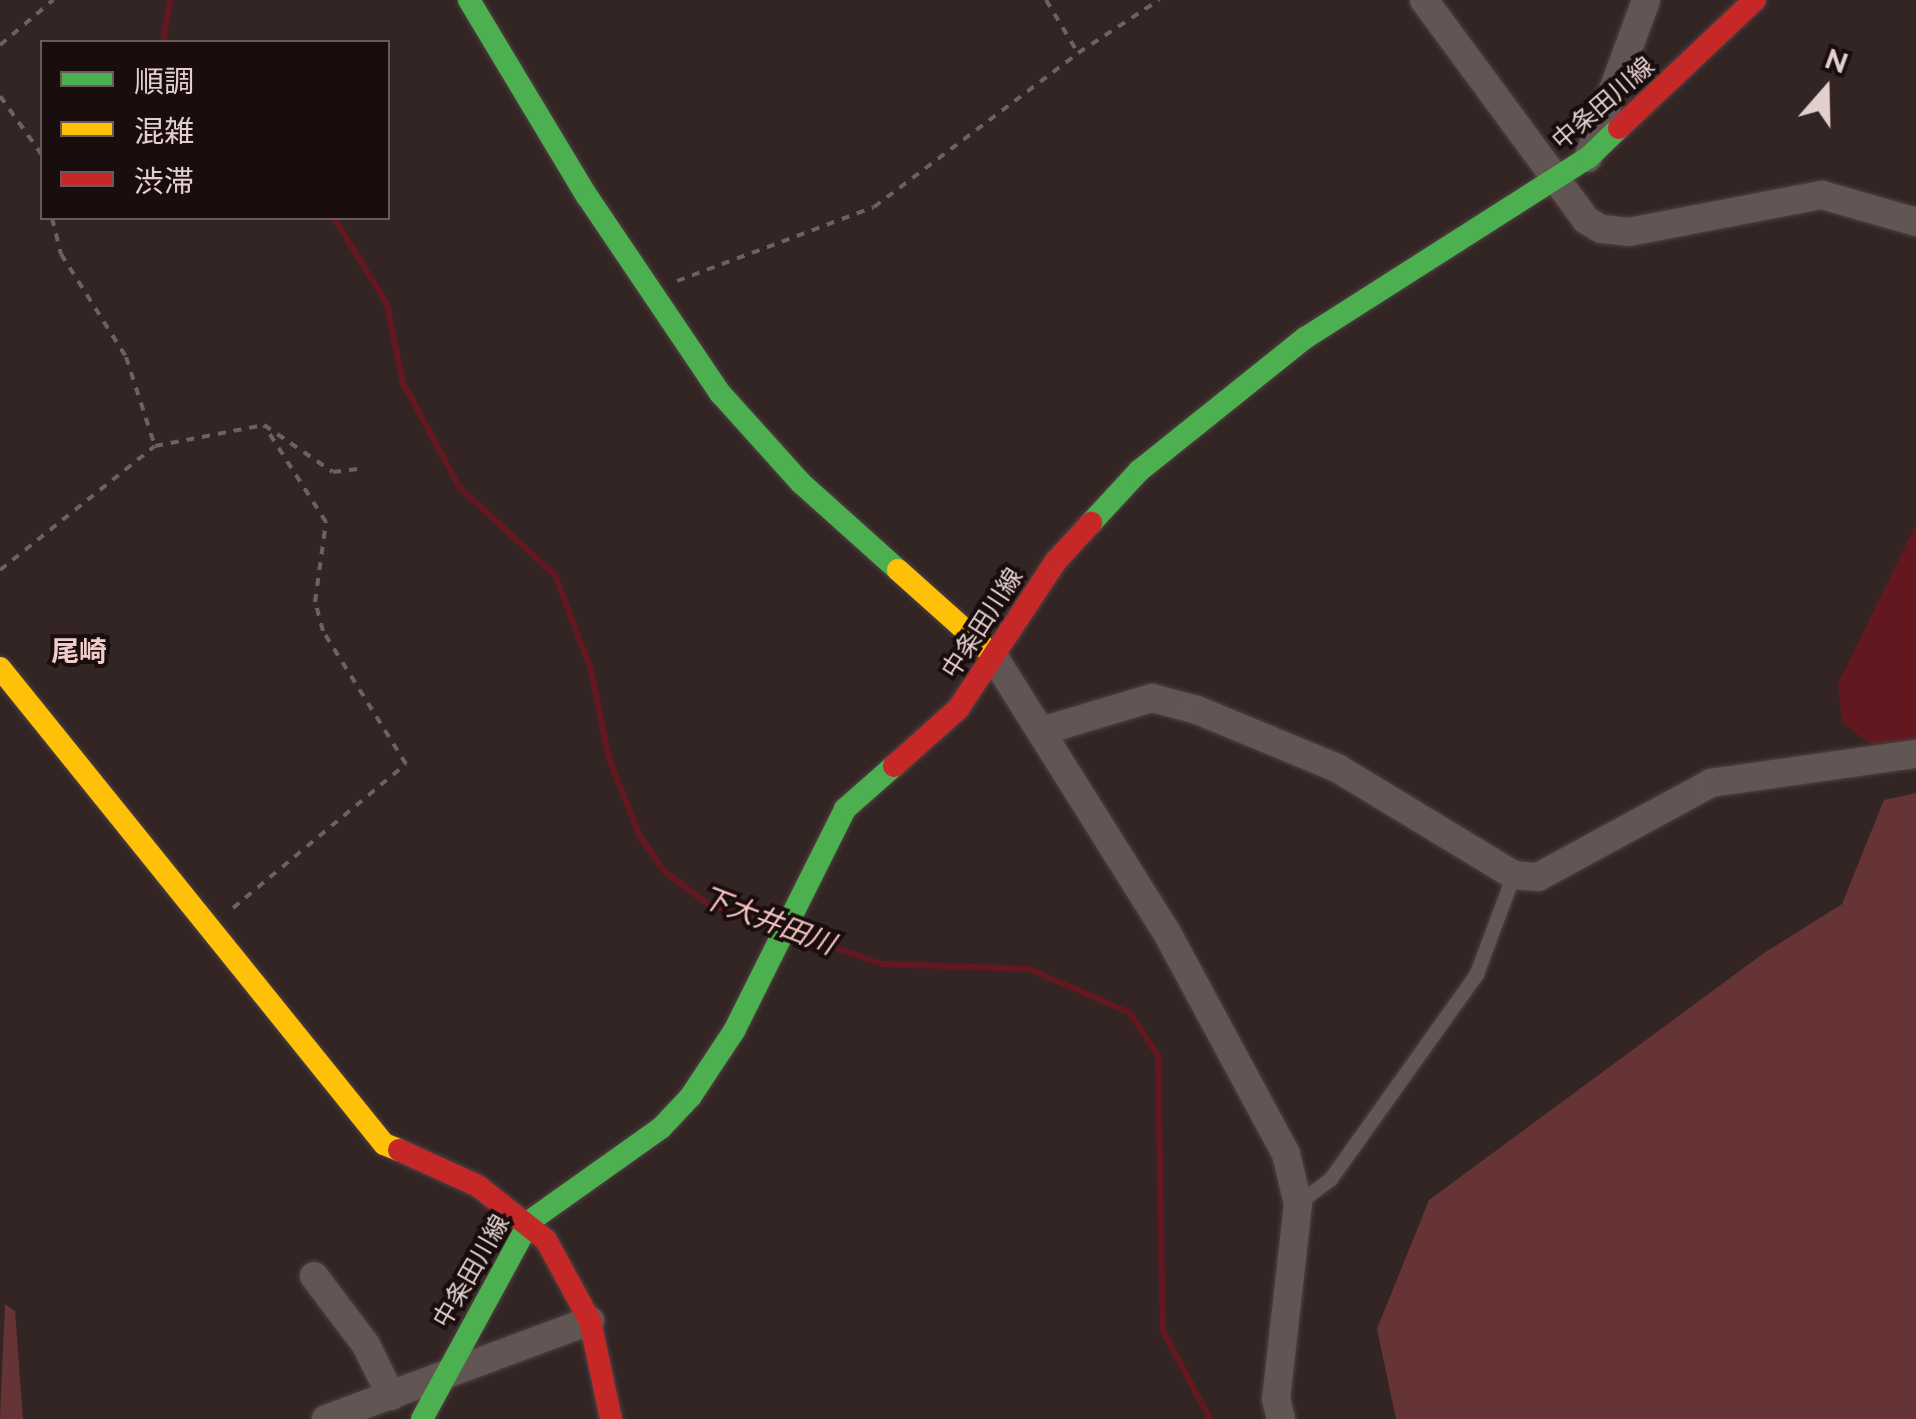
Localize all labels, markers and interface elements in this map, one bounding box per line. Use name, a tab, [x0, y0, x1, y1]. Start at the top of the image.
legend	[40, 40, 390, 220]
north arrow	[1776, 40, 1876, 140]
text: N	[1821, 42, 1852, 80]
street label: 中条田川線	[1546, 51, 1660, 155]
text: 順調	[134, 64, 194, 99]
text: 混雑	[134, 114, 194, 149]
text: 渋滞	[134, 164, 194, 199]
street label: 中条田川線	[935, 562, 1029, 684]
district label: 尾崎	[51, 635, 107, 669]
water label: 下大井田川	[697, 880, 839, 962]
street label: 中条田川線	[427, 1209, 515, 1333]

